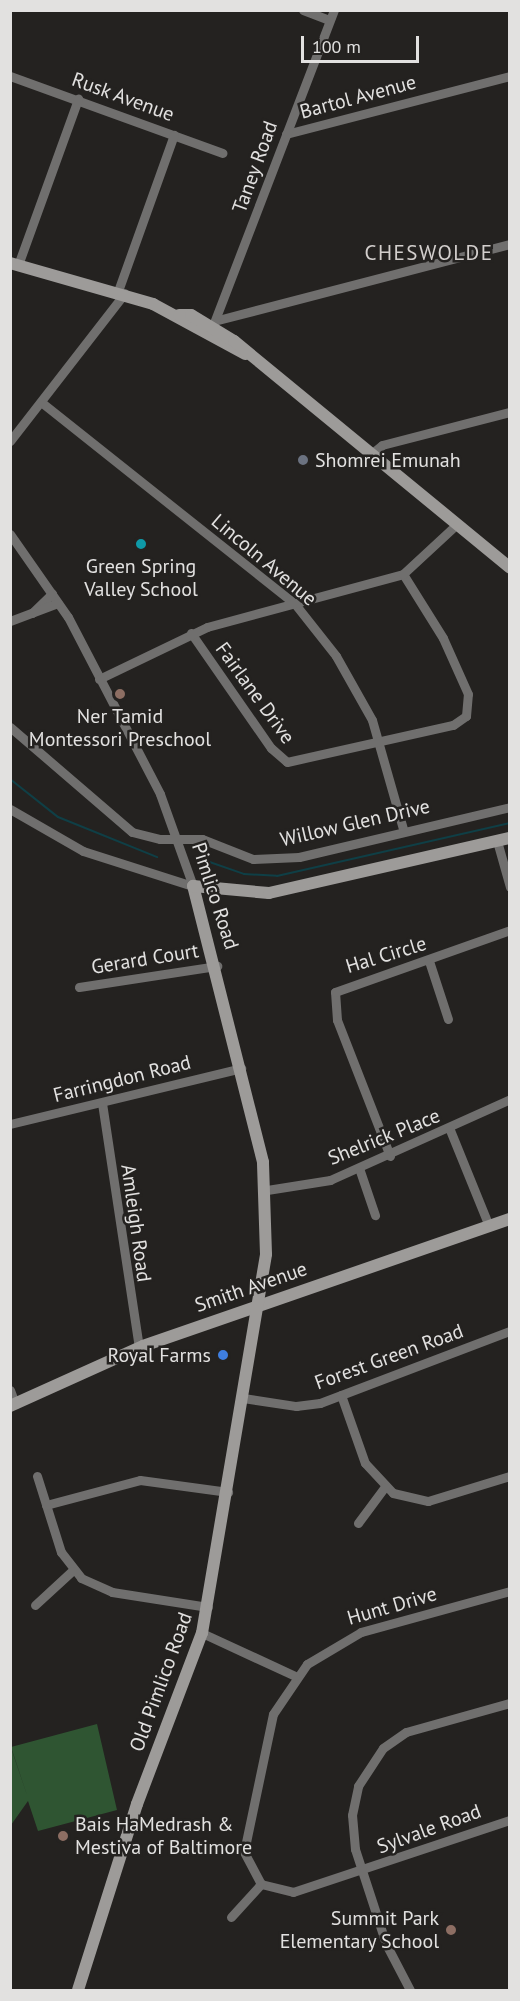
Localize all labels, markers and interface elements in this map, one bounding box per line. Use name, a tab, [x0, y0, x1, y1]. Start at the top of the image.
scale bar	[304, 24, 422, 62]
text: 100 m	[312, 35, 361, 58]
street label: Rusk Avenue	[68, 67, 178, 127]
street label: Bartol Avenue	[297, 70, 419, 124]
street label: Taney Road	[227, 118, 283, 216]
district label: CHESWOLDE	[364, 240, 494, 266]
place label: Shomrei Emunah	[315, 448, 461, 472]
marker: Shomrei Emunah	[296, 453, 310, 467]
street label: Lincoln Avenue	[206, 509, 322, 611]
marker: Green Spring Valley School	[134, 537, 148, 551]
place label: Green Spring Valley School	[84, 554, 198, 601]
street label: Fairlane Drive	[210, 638, 300, 748]
marker: Ner Tamid Montessori Preschool	[113, 687, 127, 701]
place label: Ner Tamid Montessori Preschool	[29, 704, 211, 751]
street label: Willow Glen Drive	[278, 794, 432, 852]
street label: Pimlico Road	[186, 840, 244, 952]
street label: Hal Circle	[343, 931, 429, 979]
street label: Gerard Court	[90, 939, 200, 979]
street label: Farringdon Road	[51, 1050, 193, 1108]
street label: Shelrick Place	[324, 1104, 444, 1170]
street label: Amleigh Road	[116, 1163, 156, 1283]
street label: Smith Avenue	[191, 1256, 311, 1318]
street label: Forest Green Road	[311, 1319, 467, 1395]
place label: Royal Farms	[107, 1343, 211, 1367]
marker: Royal Farms	[216, 1348, 230, 1362]
street label: Hunt Drive	[344, 1582, 440, 1630]
street label: Old Pimlico Road	[125, 1609, 197, 1755]
street label: Sylvale Road	[374, 1799, 484, 1859]
place label: Bais HaMedrash & Mestiva of Baltimore	[75, 1812, 252, 1859]
marker: Bais HaMedrash & Mestiva of Baltimore	[56, 1829, 70, 1843]
place label: Summit Park Elementary School	[279, 1906, 439, 1953]
marker: Summit Park Elementary School	[444, 1923, 458, 1937]

